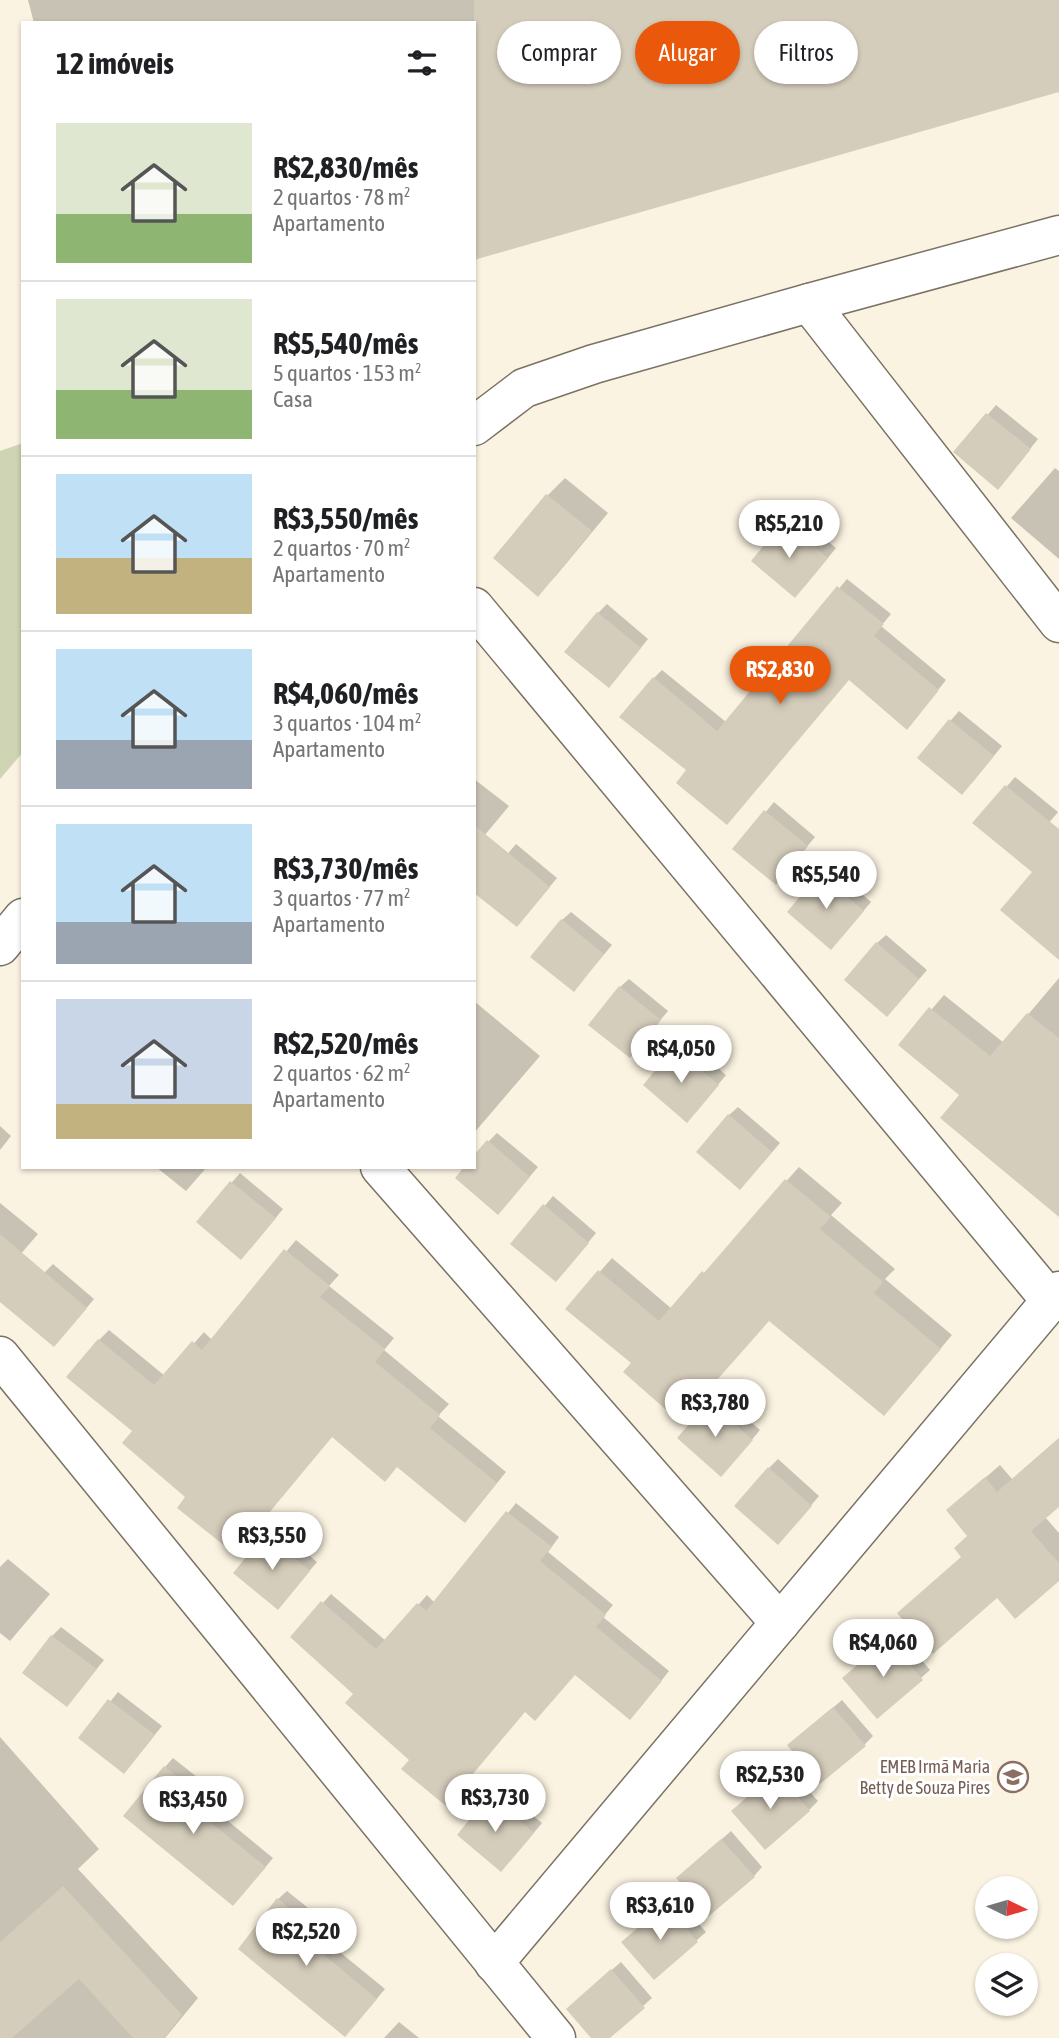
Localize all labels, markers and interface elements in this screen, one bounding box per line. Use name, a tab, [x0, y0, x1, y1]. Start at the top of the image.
chip: Comprar	[497, 21, 621, 84]
chip: Alugar	[635, 21, 740, 84]
chip: Filtros	[754, 21, 858, 84]
icon: filters	[403, 44, 441, 82]
text: 12 imóveis	[56, 46, 174, 80]
text: R$2,830/mês	[273, 150, 418, 184]
icon: home	[112, 151, 196, 235]
text: 2 quartos · 78 m²	[273, 184, 411, 210]
text: Apartamento	[273, 210, 385, 236]
text: R$5,540/mês	[273, 326, 418, 360]
icon: home	[112, 327, 196, 411]
text: 5 quartos · 153 m²	[273, 360, 421, 386]
text: Casa	[273, 386, 313, 412]
pin: R$5,210	[724, 500, 854, 560]
text: R$3,550/mês	[273, 501, 418, 535]
icon: home	[112, 502, 196, 586]
text: R$5,210	[755, 510, 823, 536]
text: 2 quartos · 70 m²	[273, 535, 411, 561]
text: Apartamento	[273, 561, 385, 587]
pin: R$2,830	[715, 646, 845, 706]
text: R$2,830	[746, 656, 814, 682]
text: R$4,060/mês	[273, 676, 418, 710]
icon: home	[112, 677, 196, 761]
text: 3 quartos · 104 m²	[273, 710, 421, 736]
text: Apartamento	[273, 736, 385, 762]
text: R$3,730/mês	[273, 851, 418, 885]
icon: home	[112, 852, 196, 936]
pin: R$5,540	[761, 852, 891, 911]
text: R$5,540	[792, 861, 860, 887]
text: 3 quartos · 77 m²	[273, 885, 411, 911]
text: Apartamento	[273, 911, 385, 937]
text: R$2,520/mês	[273, 1026, 418, 1060]
pin: R$4,050	[616, 1026, 746, 1085]
icon: home	[112, 1027, 196, 1111]
text: R$4,050	[647, 1035, 715, 1061]
text: 2 quartos · 62 m²	[273, 1060, 411, 1086]
text: Apartamento	[273, 1086, 385, 1112]
pin: R$3,780	[650, 1380, 780, 1439]
text: R$3,780	[681, 1389, 749, 1415]
pin: R$3,550	[207, 1512, 337, 1572]
text: R$3,550	[238, 1522, 306, 1548]
pin: R$4,060	[818, 1620, 948, 1679]
text: R$4,060	[849, 1629, 917, 1655]
pin: R$2,530	[705, 1752, 835, 1811]
place label: EMEB Irmã Maria Betty de Souza Pires	[859, 1756, 990, 1798]
school or university icon: EMEB Irmã Maria Betty de Souza Pires	[996, 1760, 1030, 1794]
text: R$2,530	[736, 1761, 804, 1787]
pin: R$3,730	[430, 1774, 560, 1834]
pin: R$3,450	[128, 1776, 258, 1836]
text: R$3,730	[461, 1784, 529, 1810]
text: R$3,450	[159, 1786, 227, 1812]
north arrow	[975, 1876, 1038, 1939]
map controls	[975, 1876, 1038, 2016]
pin: R$3,610	[595, 1882, 725, 1942]
text: R$3,610	[626, 1892, 694, 1918]
pin: R$2,520	[241, 1909, 371, 1968]
text: R$2,520	[272, 1918, 340, 1944]
button: layers	[975, 1953, 1038, 2016]

